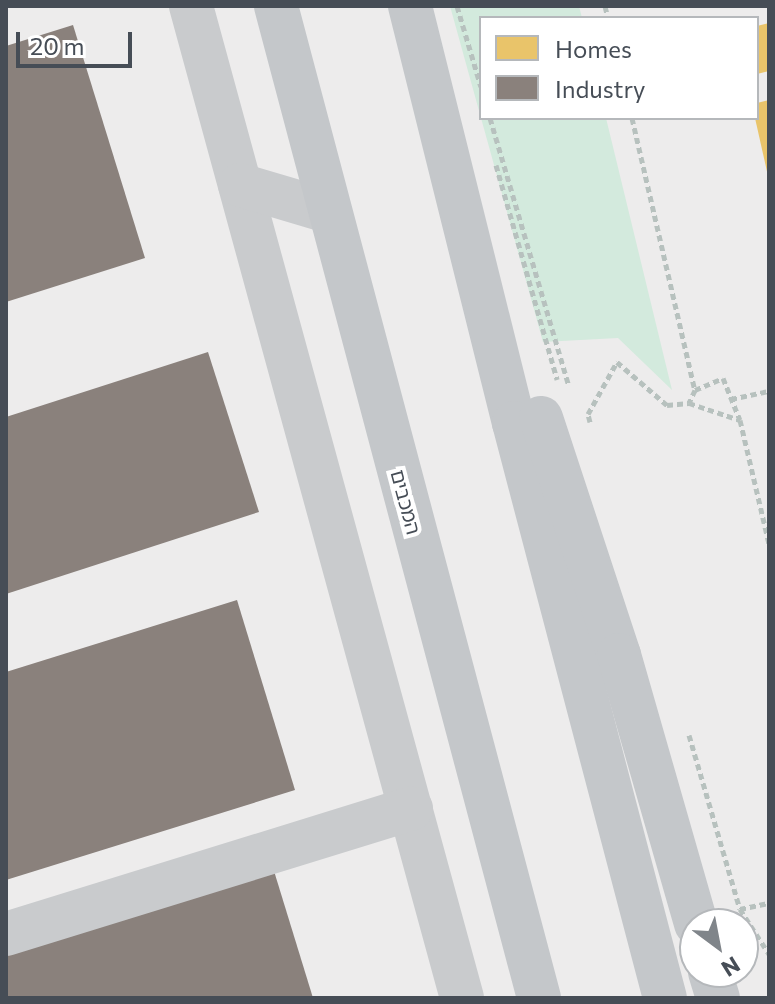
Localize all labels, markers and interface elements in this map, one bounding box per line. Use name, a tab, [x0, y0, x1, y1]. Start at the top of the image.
scale bar	[20, 16, 136, 66]
legend	[479, 16, 759, 120]
text: 20 m	[30, 31, 84, 60]
text: Homes	[555, 34, 632, 63]
text: Industry	[555, 74, 645, 103]
street label: המכבים	[386, 467, 426, 537]
north arrow	[679, 908, 759, 988]
text: N	[717, 951, 745, 983]

